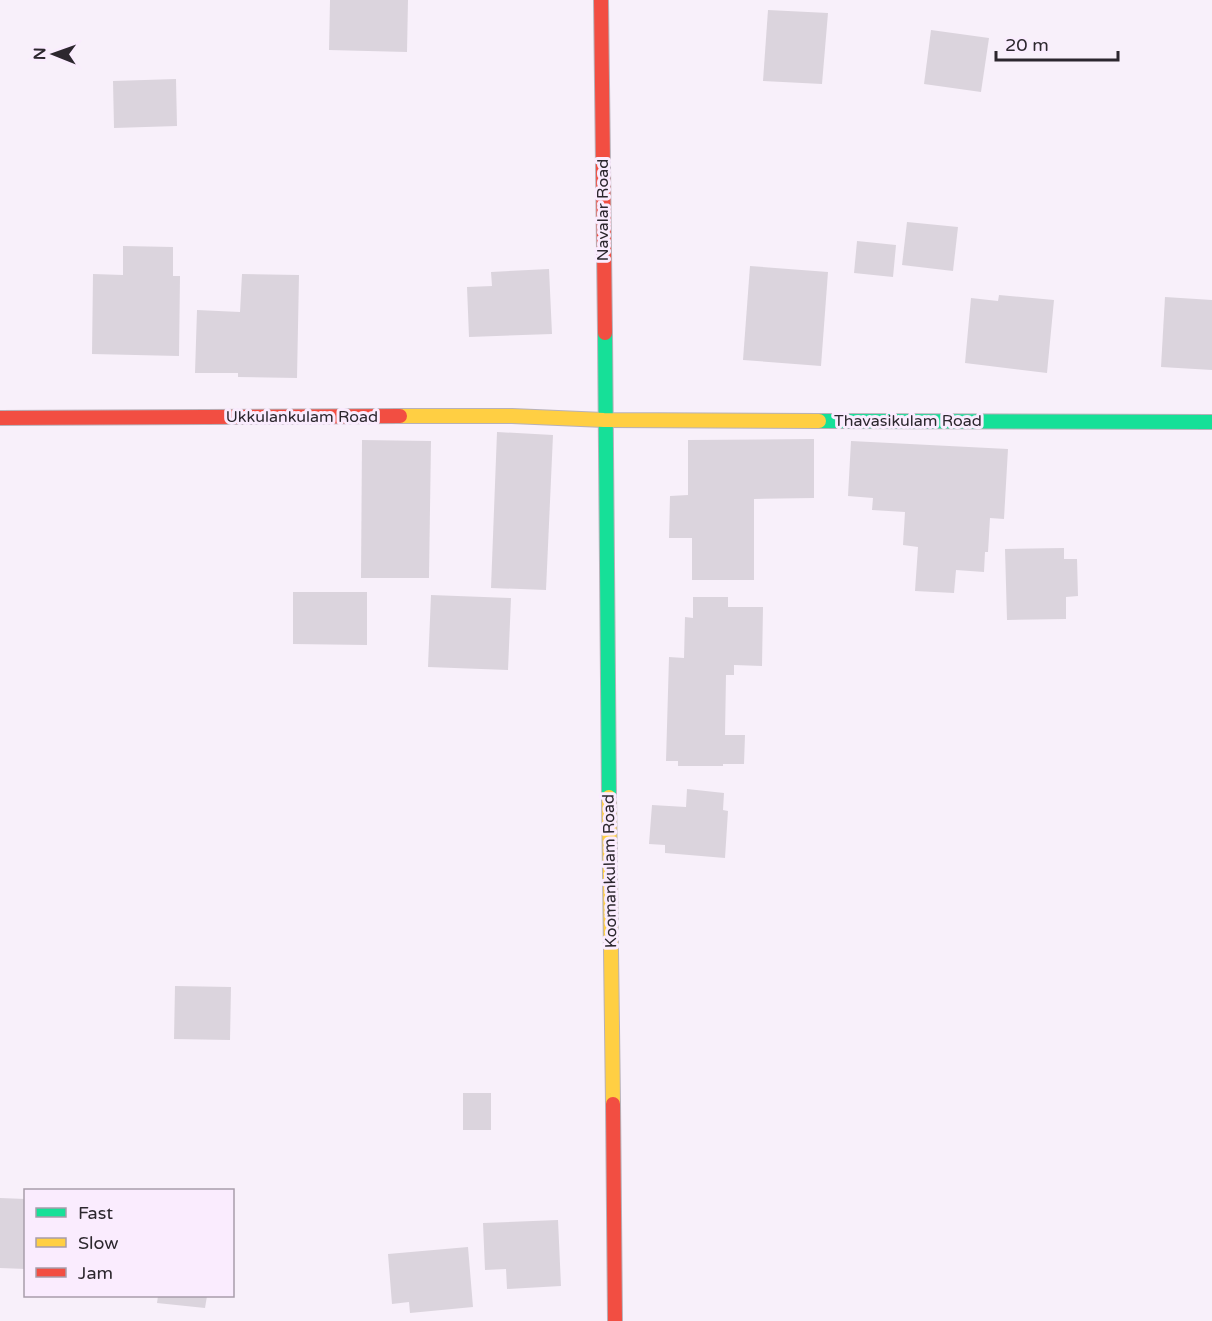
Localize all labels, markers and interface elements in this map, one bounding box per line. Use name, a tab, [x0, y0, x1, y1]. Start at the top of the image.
north arrow	[24, 24, 84, 84]
scale bar	[996, 24, 1118, 62]
text: 20 m	[1005, 34, 1049, 56]
text: N	[30, 47, 50, 60]
street label: Navalar Road	[593, 159, 613, 261]
street label: Ukkulankulam Road	[226, 407, 378, 427]
street label: Thavasikulam Road	[834, 411, 982, 431]
street label: Koomankulam Road	[599, 794, 621, 948]
legend	[24, 1189, 234, 1297]
text: Fast	[78, 1202, 113, 1224]
text: Slow	[78, 1232, 119, 1254]
text: Jam	[78, 1262, 113, 1284]

